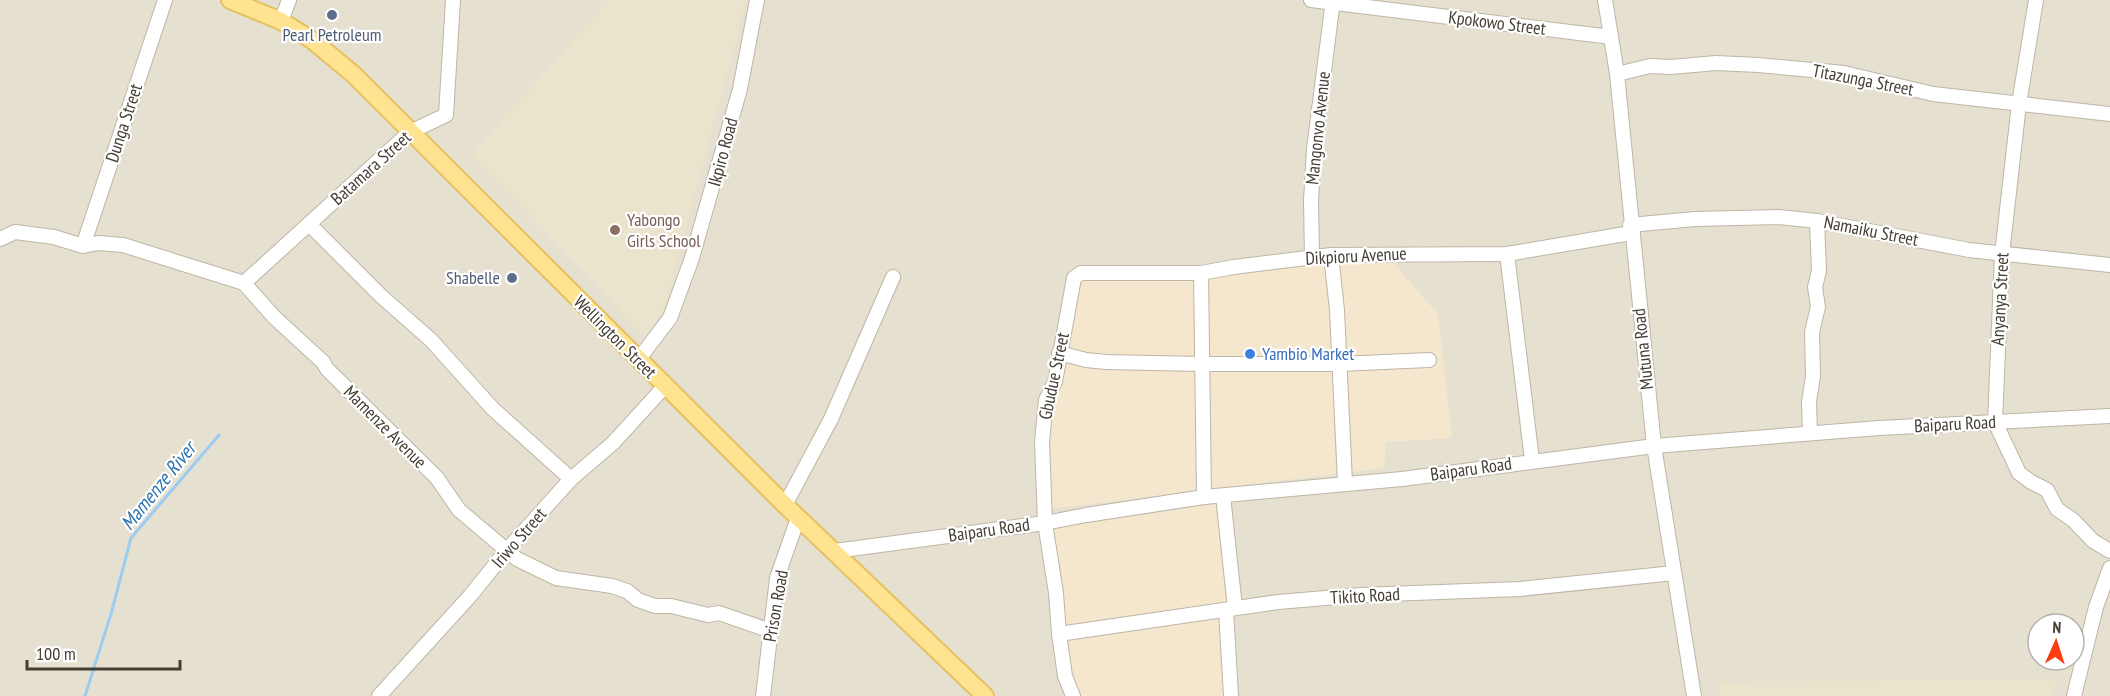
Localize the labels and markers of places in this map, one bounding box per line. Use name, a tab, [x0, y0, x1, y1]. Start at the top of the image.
marker: Pearl Petroleum	[325, 8, 339, 22]
place label: Pearl Petroleum	[282, 23, 382, 46]
place label: Yabongo Girls School	[627, 208, 701, 252]
marker: Yabongo Girls School	[608, 223, 622, 237]
place label: Shabelle	[446, 266, 500, 289]
marker: Shabelle	[505, 271, 519, 285]
place label: Yambio Market	[1262, 342, 1354, 365]
marker: Yambio Market	[1243, 347, 1257, 361]

